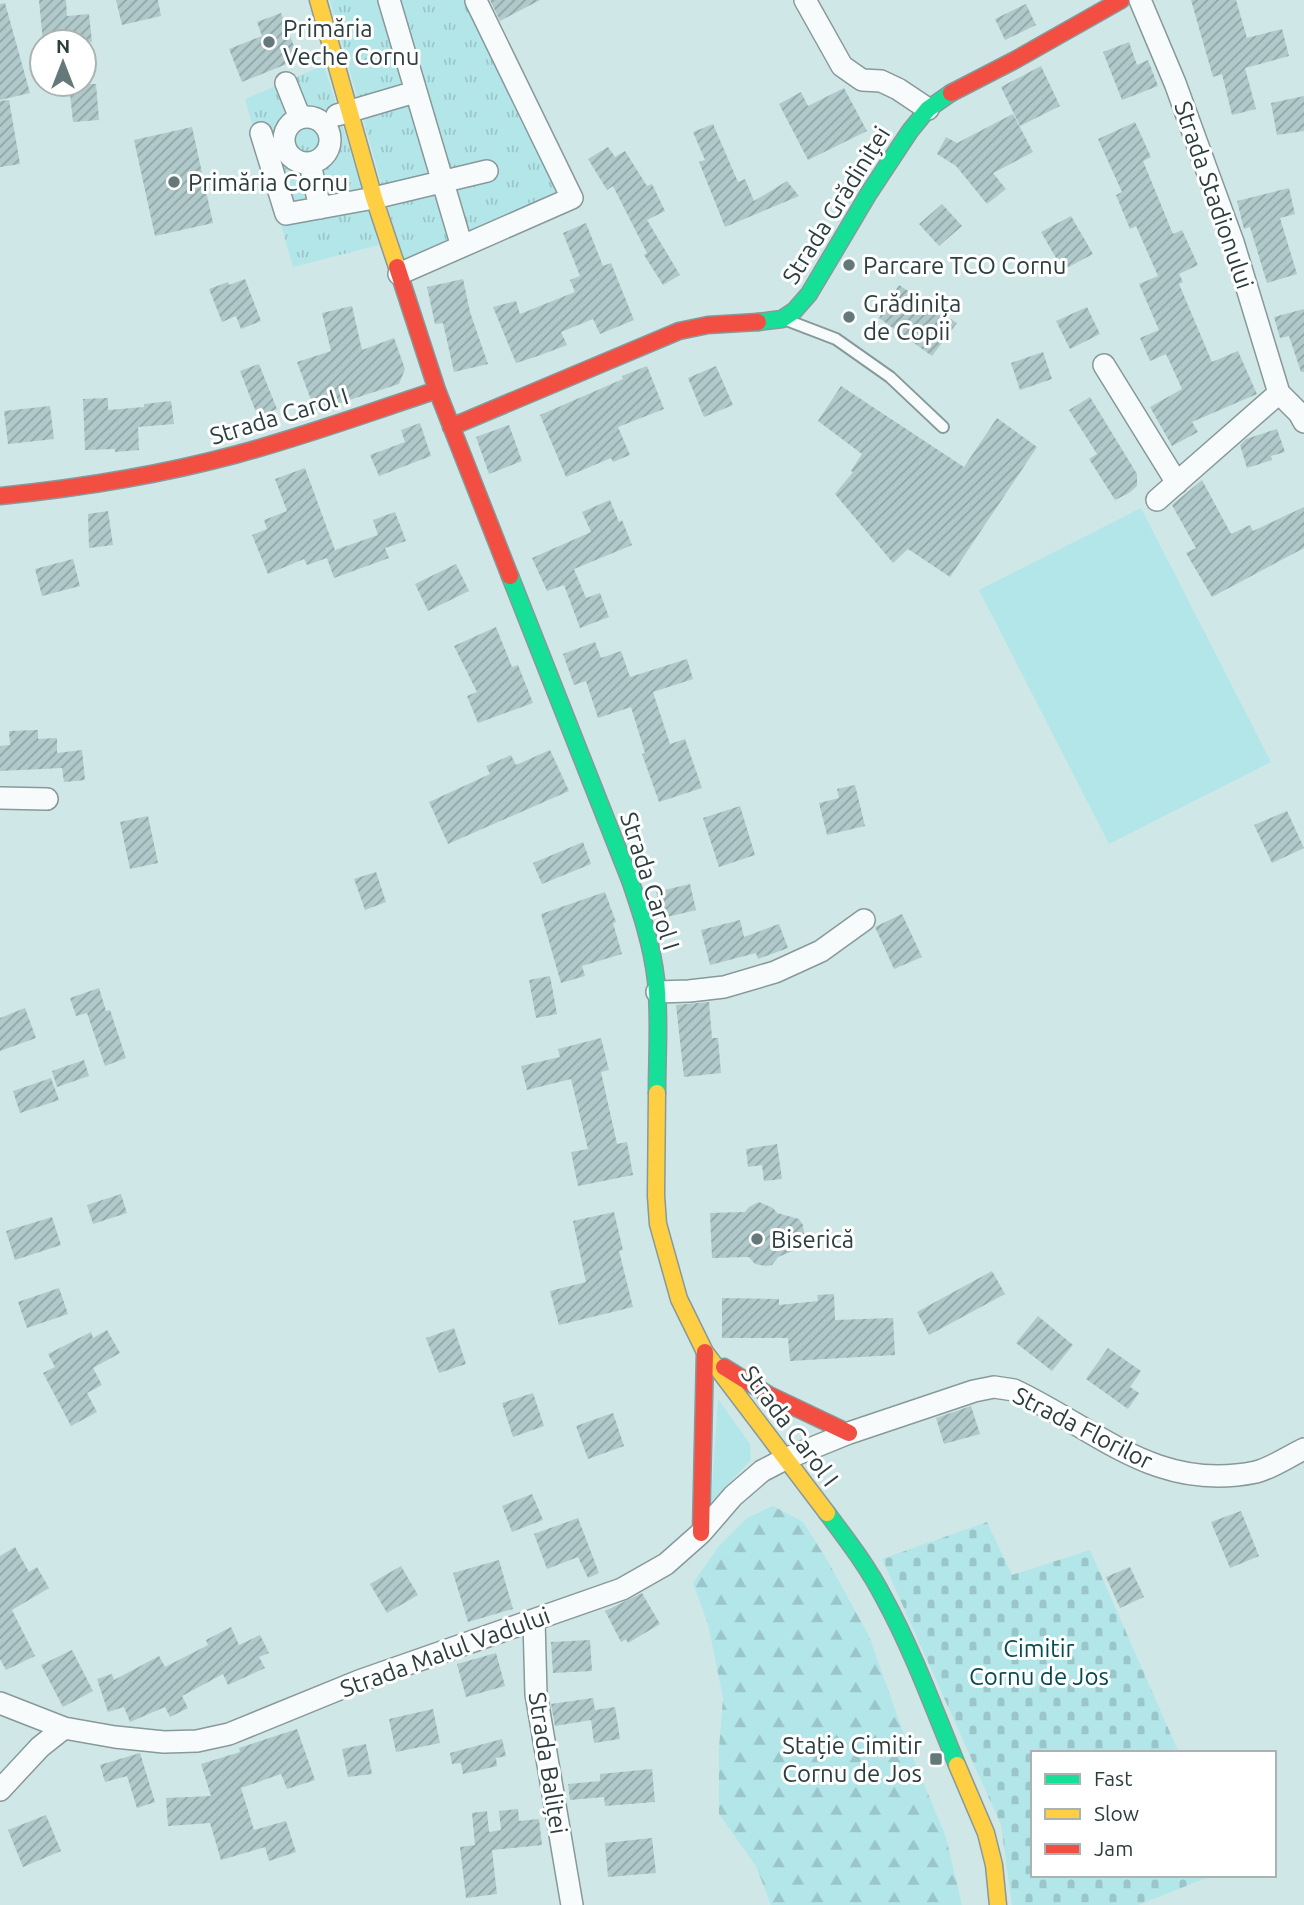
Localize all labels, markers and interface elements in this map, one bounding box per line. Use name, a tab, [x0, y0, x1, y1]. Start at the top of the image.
place label: Primăria Veche Cornu	[283, 15, 419, 70]
north arrow	[28, 28, 98, 98]
marker: Primăria Veche Cornu	[261, 34, 277, 50]
text: N	[56, 35, 70, 57]
street label: Strada Stadionului	[1169, 98, 1259, 292]
street label: Strada Grădiniței	[777, 121, 895, 289]
place label: Primăria Cornu	[188, 169, 348, 196]
marker: Primăria Cornu	[166, 174, 182, 190]
place label: Parcare TCO Cornu	[863, 252, 1067, 279]
marker: Parcare TCO Cornu	[841, 257, 857, 273]
place label: Grădinița de Copii	[863, 290, 961, 345]
marker: Grădinița de Copii	[841, 309, 857, 325]
street label: Strada Carol I	[206, 382, 352, 450]
street label: Strada Carol I	[615, 809, 685, 953]
place label: Biserică	[771, 1226, 854, 1253]
marker: Biserică	[749, 1231, 765, 1247]
street label: Strada Carol I	[736, 1361, 844, 1491]
street label: Strada Florilor	[1009, 1381, 1157, 1475]
street label: Strada Malul Vadului	[337, 1602, 553, 1702]
park label: Cimitir Cornu de Jos	[969, 1635, 1109, 1690]
street label: Strada Baliței	[523, 1690, 573, 1836]
place label: Stație Cimitir Cornu de Jos	[782, 1732, 922, 1787]
marker: Stație Cimitir Cornu de Jos	[928, 1751, 944, 1767]
legend	[1031, 1751, 1276, 1877]
text: Fast	[1094, 1766, 1132, 1790]
text: Slow	[1094, 1801, 1139, 1825]
text: Jam	[1094, 1836, 1133, 1860]

